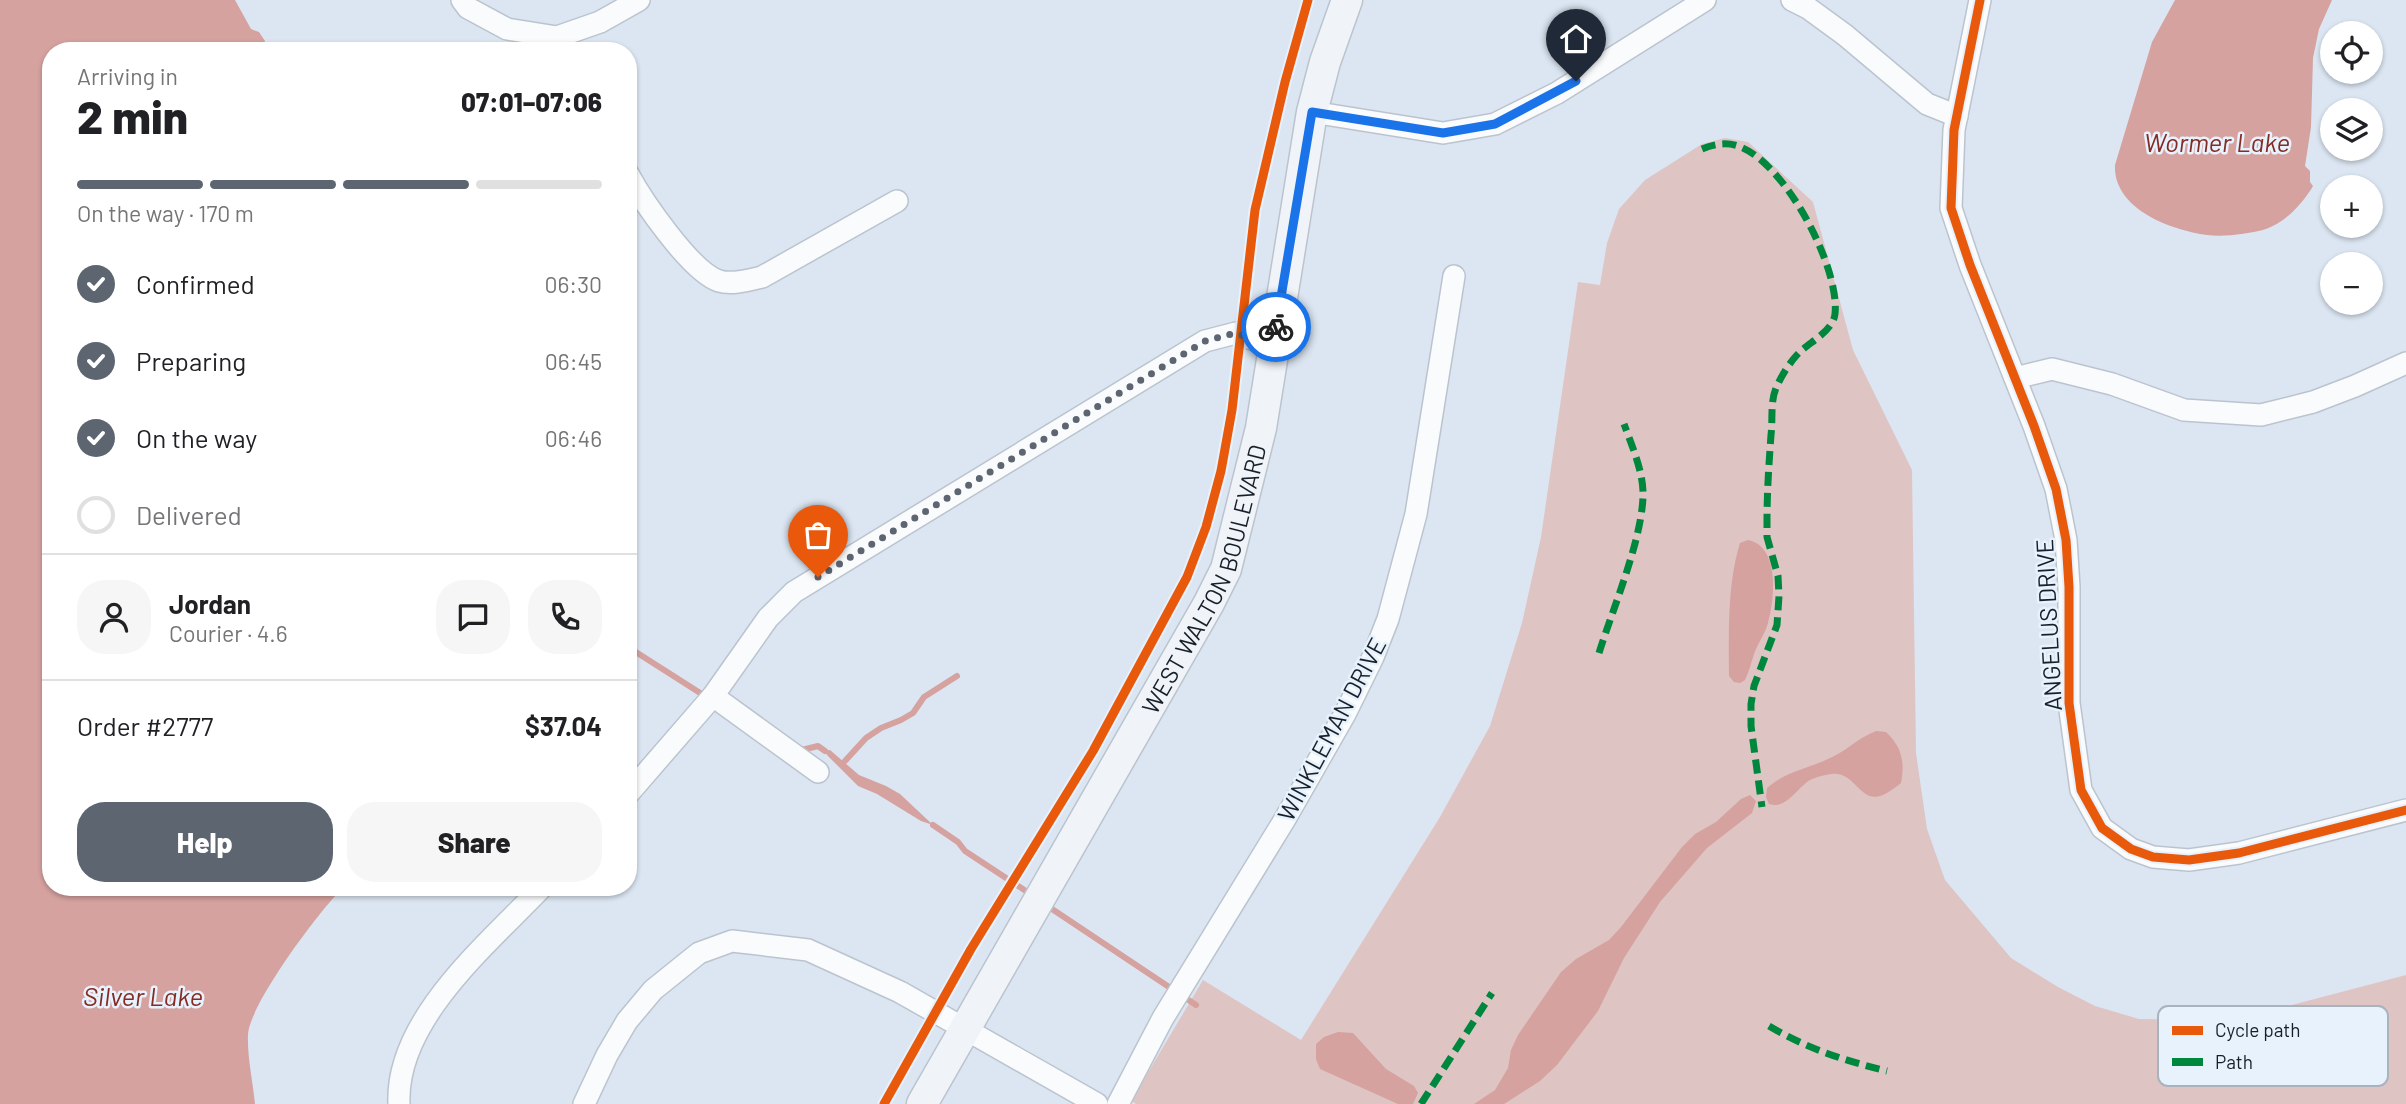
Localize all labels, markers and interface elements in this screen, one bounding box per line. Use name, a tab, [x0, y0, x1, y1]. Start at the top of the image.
pin	[1546, 9, 1606, 81]
icon: home	[1557, 20, 1595, 58]
map controls	[2320, 21, 2383, 315]
button: locate	[2320, 21, 2383, 84]
text: Arriving in	[77, 62, 178, 90]
text: 07:01–07:06	[461, 86, 602, 117]
text: 2 min	[77, 88, 188, 143]
button: layers	[2320, 98, 2383, 161]
water label: Wormer Lake	[2144, 126, 2290, 157]
button: +	[2320, 175, 2383, 238]
text: On the way · 170 m	[77, 199, 254, 227]
button: −	[2320, 252, 2383, 315]
icon: check	[77, 265, 115, 303]
text: Confirmed	[136, 268, 255, 299]
text: 06:30	[545, 270, 602, 298]
courier	[1241, 292, 1311, 362]
icon: bike	[1257, 308, 1295, 346]
icon: check	[77, 342, 115, 380]
text: Preparing	[136, 345, 246, 376]
text: 06:45	[545, 347, 602, 375]
icon: check	[77, 419, 115, 457]
text: On the way	[136, 422, 257, 453]
text: 06:46	[545, 424, 602, 452]
street label: WEST WALTON BOULEVARD	[1134, 441, 1271, 718]
text: Delivered	[136, 499, 242, 530]
pin	[788, 505, 848, 577]
icon: bag	[799, 516, 837, 554]
street label: ANGELUS DRIVE	[2029, 538, 2067, 712]
button: person	[77, 580, 151, 654]
button: chat	[436, 580, 510, 654]
button: phone	[528, 580, 602, 654]
text: Jordan	[169, 588, 251, 619]
text: Courier · 4.6	[169, 619, 288, 647]
street label: WINKLEMAN DRIVE	[1271, 633, 1391, 825]
text: Order #2777	[77, 710, 213, 741]
text: $37.04	[525, 710, 602, 741]
button: Help	[77, 802, 333, 882]
button: Share	[347, 802, 602, 882]
water label: Silver Lake	[83, 980, 203, 1011]
legend	[2158, 1006, 2388, 1086]
text: Cycle path	[2215, 1018, 2300, 1041]
text: Path	[2215, 1050, 2253, 1073]

